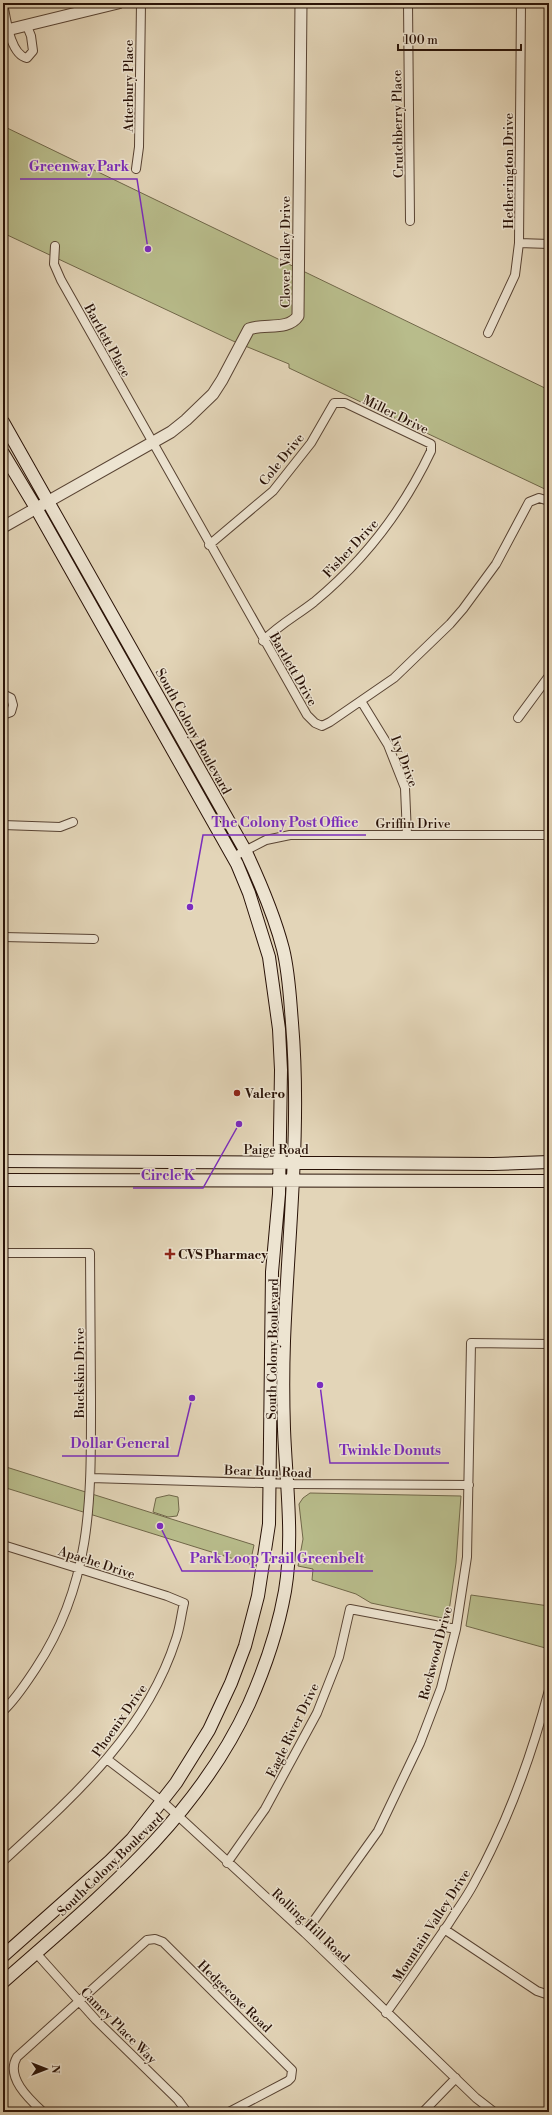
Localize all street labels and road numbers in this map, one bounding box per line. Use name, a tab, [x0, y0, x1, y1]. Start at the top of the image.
street label: Atterbury Place	[121, 39, 137, 133]
street label: Crutchberry Place	[389, 69, 407, 178]
street label: Hetherington Drive	[501, 113, 517, 229]
street label: Clover Valley Drive	[278, 196, 294, 308]
street label: Bartlett Place	[80, 300, 134, 380]
street label: Miller Drive	[360, 392, 432, 438]
street label: Cole Drive	[256, 430, 308, 489]
street label: Fisher Drive	[320, 516, 382, 581]
street label: Bartlett Drive	[265, 629, 321, 709]
street label: South Colony Boulevard	[152, 666, 235, 798]
street label: Ivy Drive	[387, 734, 421, 790]
street label: Griffin Drive	[376, 816, 451, 832]
street label: Paige Road	[243, 1142, 309, 1158]
street label: South Colony Boulevard	[264, 1278, 282, 1420]
street label: Buckskin Drive	[72, 1327, 88, 1419]
street label: Bear Run Road	[223, 1462, 313, 1482]
street label: Apache Drive	[55, 1543, 137, 1583]
street label: Rockwood Drive	[416, 1604, 456, 1702]
street label: Eagle River Drive	[263, 1680, 323, 1780]
street label: Phoenix Drive	[89, 1681, 151, 1760]
street label: South Colony Boulevard	[54, 1809, 168, 1920]
street label: Mountain Valley Drive	[389, 1866, 474, 1985]
street label: Rolling Hill Road	[268, 1886, 353, 1966]
street label: Hedgecoxe Road	[194, 1957, 275, 2037]
street label: Camey Place Way	[77, 1984, 160, 2068]

